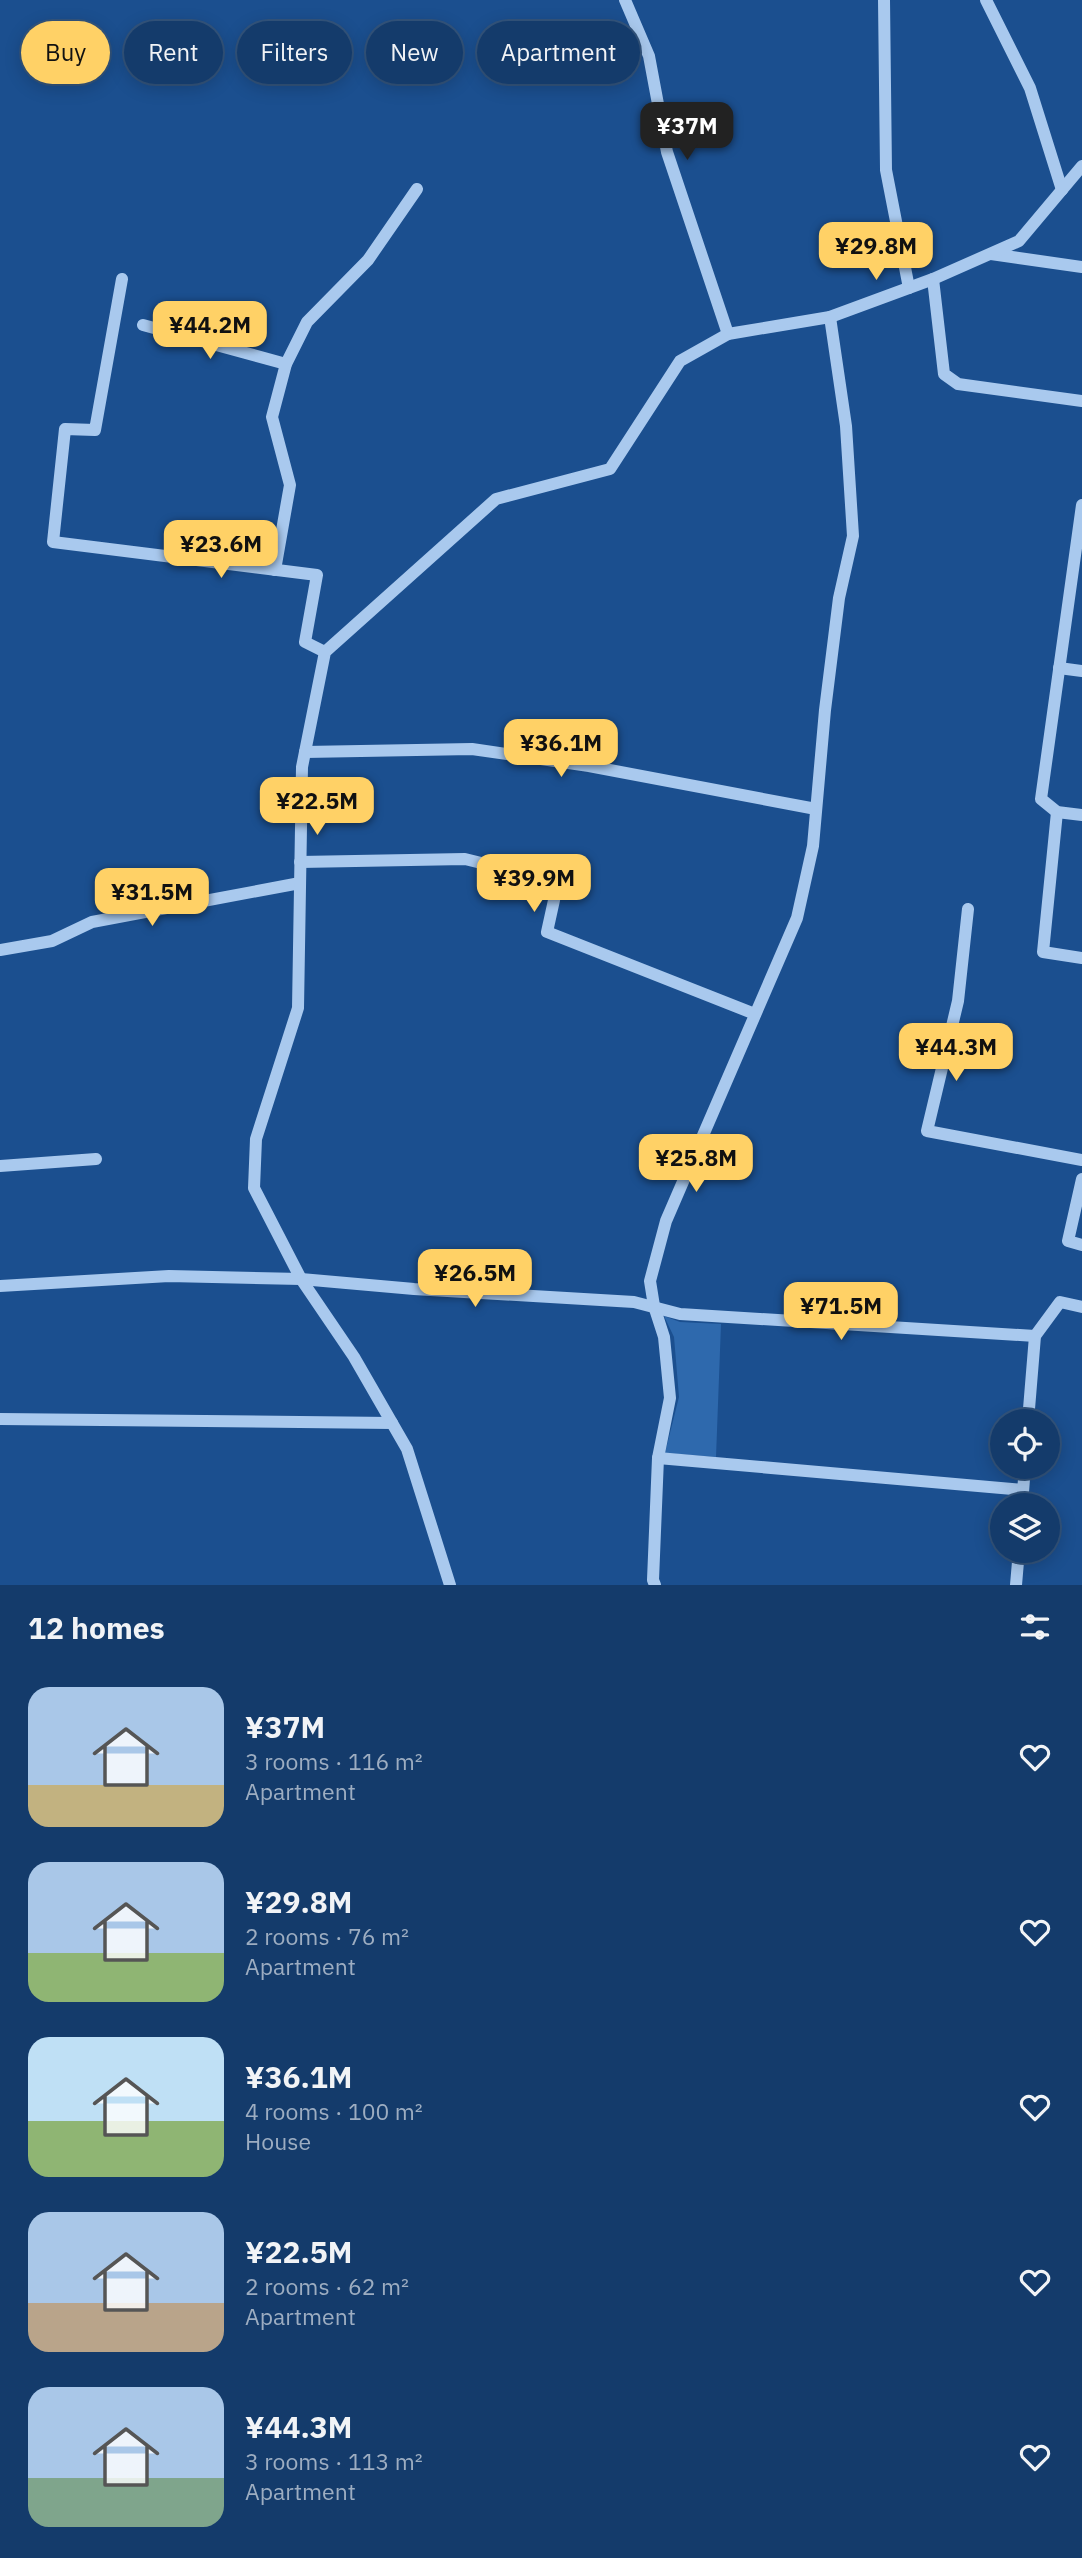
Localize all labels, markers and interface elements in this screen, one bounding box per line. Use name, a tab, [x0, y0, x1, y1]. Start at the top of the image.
chip: Buy	[21, 21, 110, 84]
chip: Rent	[124, 21, 223, 84]
chip: Filters	[237, 21, 352, 84]
chip: New	[366, 21, 463, 84]
chip: Apartment	[477, 21, 640, 84]
pin: ¥37M	[646, 102, 728, 162]
text: ¥37M	[656, 110, 718, 140]
pin: ¥29.8M	[819, 222, 933, 282]
text: ¥29.8M	[835, 230, 917, 260]
pin: ¥44.2M	[153, 302, 267, 361]
text: ¥44.2M	[169, 309, 251, 339]
pin: ¥23.6M	[164, 520, 278, 580]
text: ¥23.6M	[180, 528, 262, 558]
pin: ¥36.1M	[504, 720, 618, 779]
text: ¥36.1M	[520, 727, 602, 757]
pin: ¥22.5M	[260, 778, 374, 837]
text: ¥22.5M	[276, 785, 358, 815]
pin: ¥39.9M	[477, 855, 591, 914]
text: ¥39.9M	[493, 862, 575, 892]
pin: ¥31.5M	[95, 869, 209, 928]
text: ¥31.5M	[111, 876, 193, 906]
pin: ¥44.3M	[899, 1024, 1013, 1083]
text: ¥44.3M	[915, 1031, 997, 1061]
pin: ¥25.8M	[639, 1134, 753, 1194]
text: ¥25.8M	[655, 1142, 737, 1172]
pin: ¥26.5M	[418, 1250, 532, 1309]
text: ¥26.5M	[434, 1257, 516, 1287]
pin: ¥71.5M	[784, 1282, 898, 1342]
text: ¥71.5M	[800, 1290, 882, 1320]
map controls	[990, 1409, 1060, 1563]
button: locate	[990, 1409, 1060, 1479]
button: layers	[990, 1493, 1060, 1563]
text: 12 homes	[28, 1608, 165, 1647]
icon: filters	[1016, 1608, 1054, 1646]
text: ¥37M	[245, 1707, 325, 1746]
icon: home	[84, 1715, 168, 1799]
icon: heart	[1016, 1738, 1054, 1776]
text: 3 rooms · 116 m²	[245, 1746, 423, 1776]
text: Apartment	[245, 1776, 356, 1806]
text: ¥29.8M	[245, 1882, 352, 1921]
icon: home	[84, 1890, 168, 1974]
icon: heart	[1016, 1913, 1054, 1951]
text: 2 rooms · 76 m²	[245, 1921, 409, 1951]
text: Apartment	[245, 1951, 356, 1981]
text: ¥36.1M	[245, 2057, 352, 2096]
icon: home	[84, 2065, 168, 2149]
icon: heart	[1016, 2088, 1054, 2126]
text: 4 rooms · 100 m²	[245, 2096, 423, 2126]
text: House	[245, 2126, 311, 2156]
text: ¥22.5M	[245, 2232, 352, 2271]
icon: home	[84, 2240, 168, 2324]
icon: heart	[1016, 2263, 1054, 2301]
text: 2 rooms · 62 m²	[245, 2271, 409, 2301]
text: Apartment	[245, 2301, 356, 2331]
text: ¥44.3M	[245, 2407, 352, 2446]
icon: home	[84, 2415, 168, 2499]
icon: heart	[1016, 2438, 1054, 2476]
text: 3 rooms · 113 m²	[245, 2446, 423, 2476]
text: Apartment	[245, 2476, 356, 2506]

